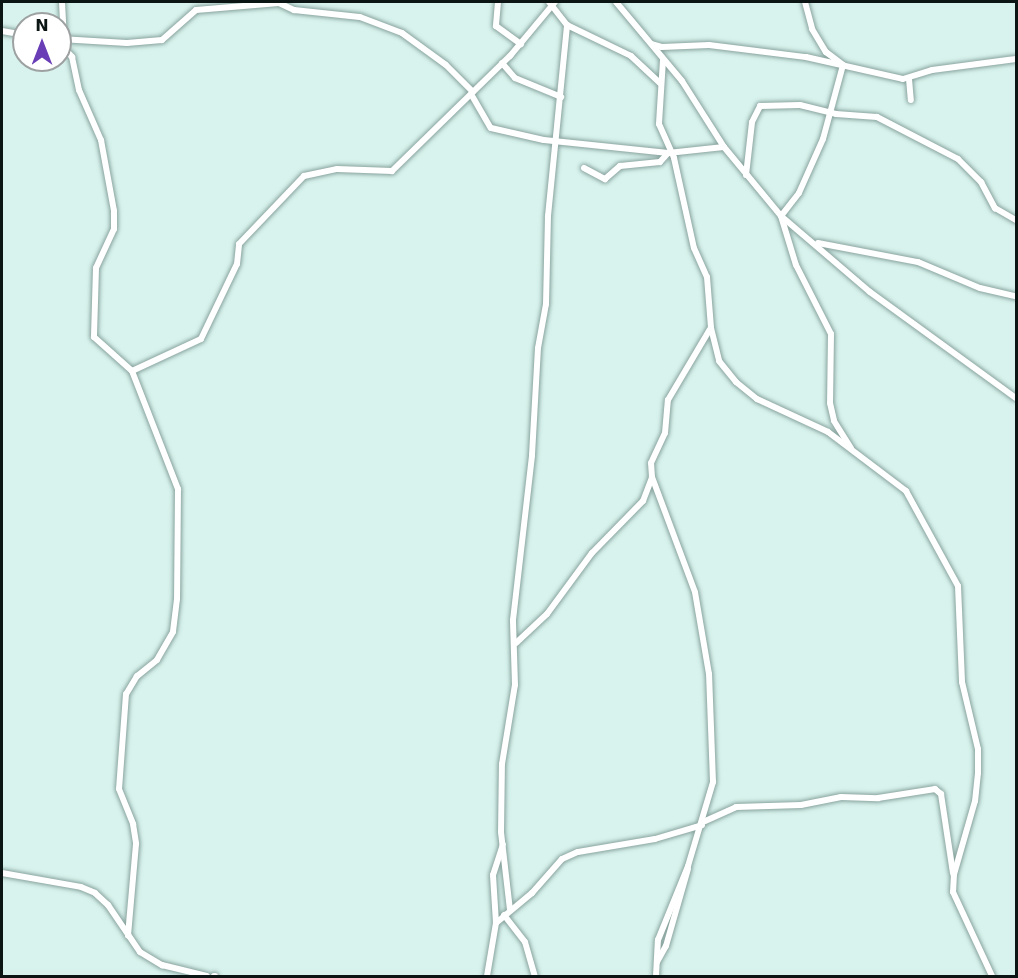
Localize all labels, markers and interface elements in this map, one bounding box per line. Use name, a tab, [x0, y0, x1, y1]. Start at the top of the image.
north arrow	[12, 12, 72, 72]
text: N	[35, 16, 49, 35]

